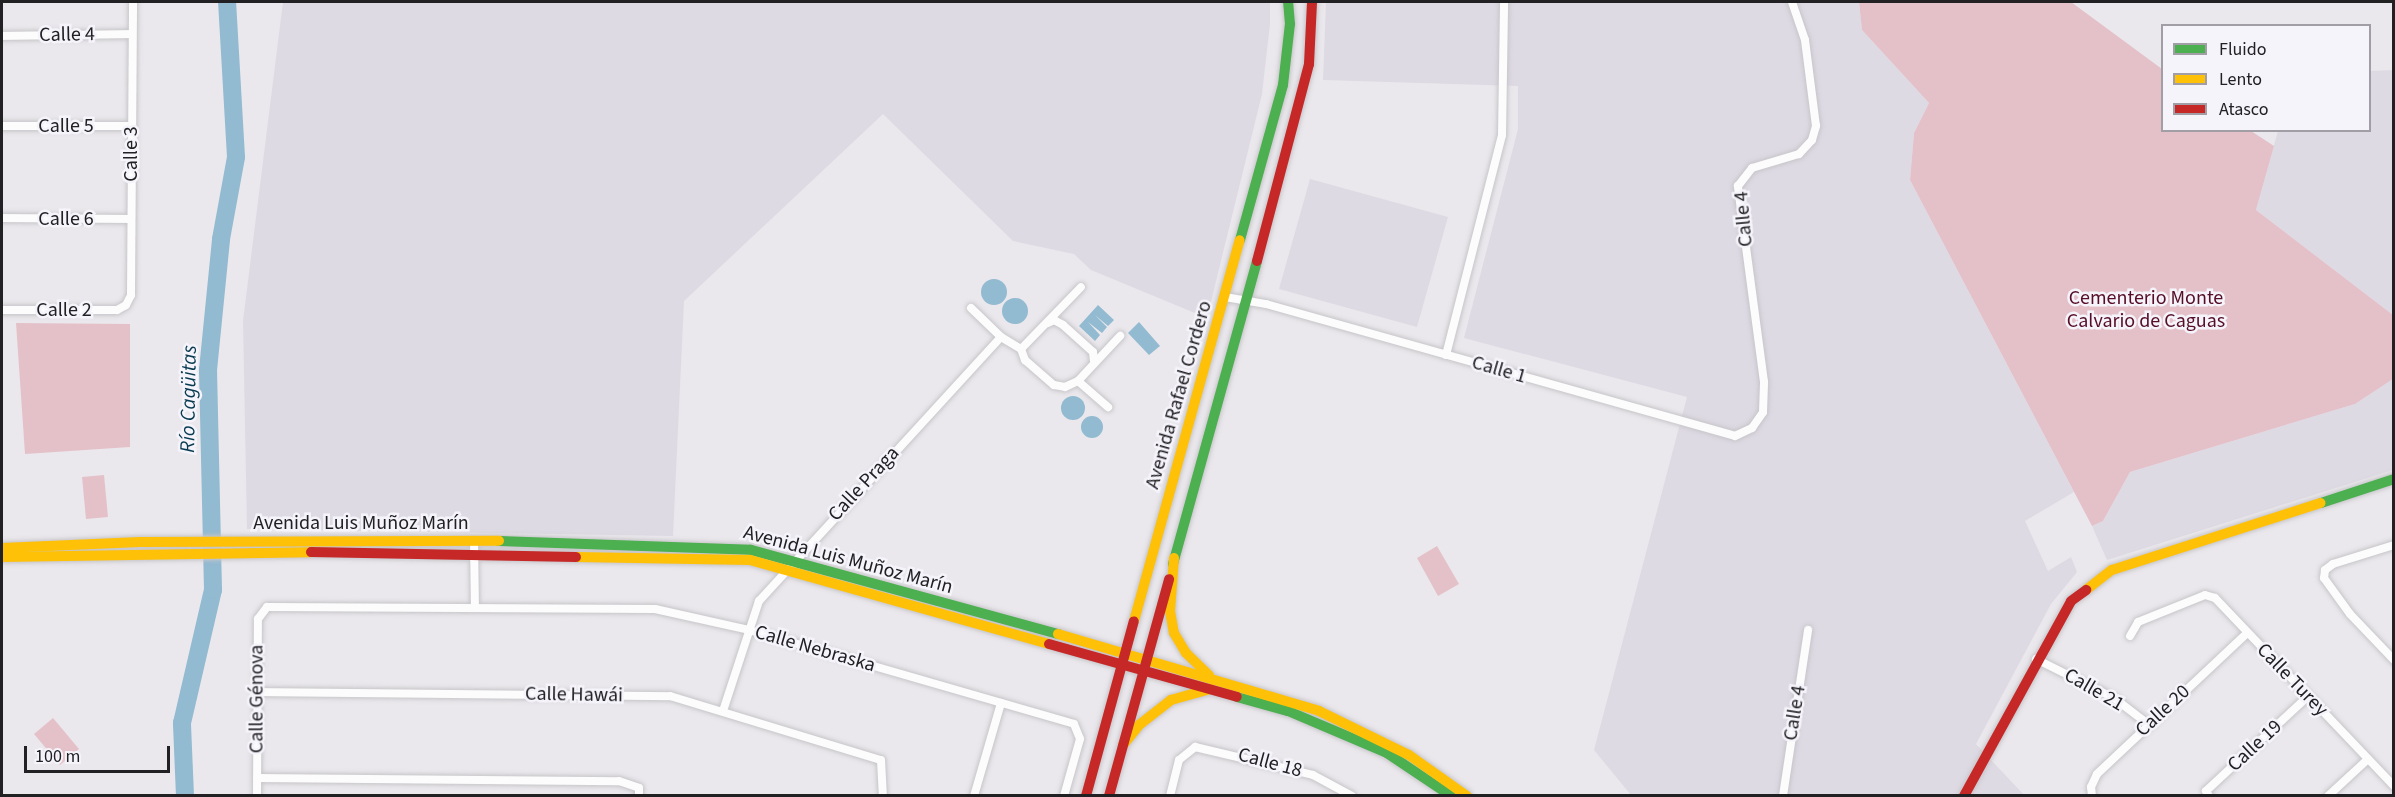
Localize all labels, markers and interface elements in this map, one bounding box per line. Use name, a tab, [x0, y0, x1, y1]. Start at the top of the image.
street label: Calle 4	[39, 23, 95, 47]
legend	[2161, 24, 2371, 132]
text: Fluido	[2219, 37, 2266, 62]
text: Lento	[2219, 67, 2262, 92]
text: Atasco	[2219, 97, 2268, 122]
street label: Calle 5	[38, 114, 94, 138]
street label: Calle 3	[119, 126, 143, 182]
street label: Calle 4	[1730, 190, 1758, 248]
street label: Calle 6	[38, 207, 94, 231]
park label: Cementerio Monte Calvario de Caguas	[2067, 287, 2225, 334]
street label: Calle 2	[36, 298, 92, 322]
street label: Avenida Rafael Cordero	[1141, 298, 1217, 492]
water label: Río Cagüitas	[174, 345, 202, 453]
street label: Calle 1	[1469, 351, 1529, 389]
street label: Calle Praga	[823, 442, 905, 526]
street label: Avenida Luis Muñoz Marín	[253, 511, 469, 535]
street label: Avenida Luis Muñoz Marín	[741, 521, 955, 599]
street label: Calle Nebraska	[752, 620, 878, 678]
street label: Calle Turey	[2251, 638, 2333, 722]
street label: Calle Génova	[245, 645, 269, 753]
street label: Calle 21	[2060, 663, 2128, 717]
street label: Calle 20	[2131, 680, 2195, 742]
street label: Calle Hawái	[525, 682, 623, 708]
street label: Calle 4	[1779, 684, 1811, 742]
street label: Calle 19	[2223, 715, 2287, 777]
scale bar	[27, 734, 172, 772]
street label: Calle 18	[1235, 743, 1305, 783]
text: 100 m	[35, 744, 80, 769]

